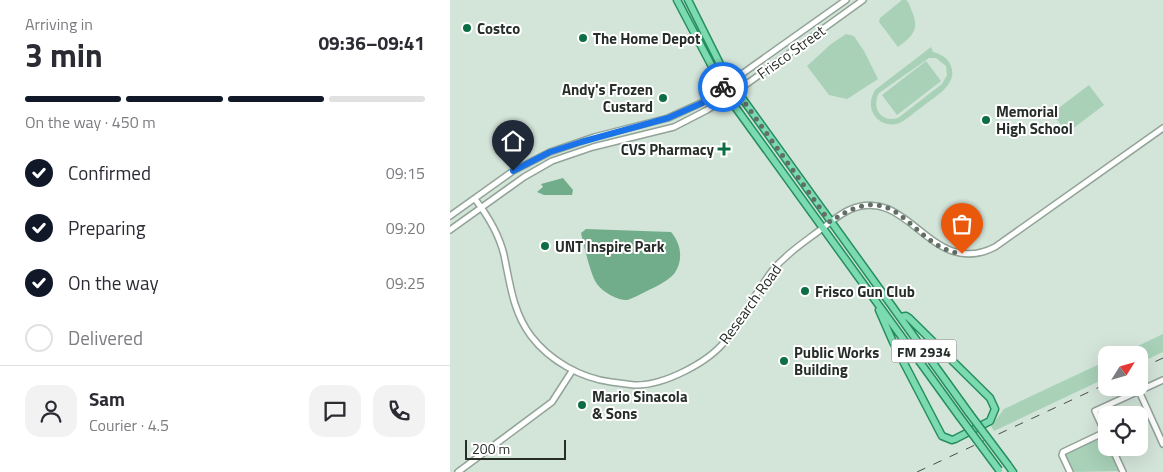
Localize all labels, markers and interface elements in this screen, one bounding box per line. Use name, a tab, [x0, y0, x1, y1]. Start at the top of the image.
text: Arriving in	[25, 12, 93, 36]
place label: Costco	[477, 17, 520, 40]
street label: Frisco Street	[752, 19, 830, 85]
marker: Costco	[461, 22, 473, 34]
place label: The Home Depot	[593, 27, 701, 50]
text: 09:36–09:41	[318, 28, 425, 57]
text: 3 min	[25, 31, 103, 79]
marker: The Home Depot	[577, 32, 589, 44]
courier	[698, 62, 748, 112]
icon: bike	[709, 73, 737, 101]
place label: Andy's Frozen Custard	[562, 78, 653, 118]
marker: Andy's Frozen Custard	[657, 92, 669, 104]
place label: Memorial High School	[996, 100, 1073, 140]
text: On the way · 450 m	[25, 110, 156, 134]
marker: Memorial High School	[980, 114, 992, 126]
pin	[492, 120, 534, 171]
icon: home	[499, 127, 527, 155]
place label: CVS Pharmacy	[621, 138, 714, 161]
marker: CVS Pharmacy	[718, 143, 730, 155]
text: Confirmed	[68, 158, 151, 187]
icon: check	[25, 159, 53, 187]
text: 09:15	[386, 161, 425, 185]
pin	[941, 203, 983, 254]
icon: bag	[948, 210, 976, 238]
text: Preparing	[68, 213, 145, 242]
icon: check	[25, 214, 53, 242]
text: 09:20	[386, 216, 425, 240]
place label: UNT Inspire Park	[555, 235, 665, 258]
marker: UNT Inspire Park	[539, 240, 551, 252]
street label: Research Road	[713, 259, 787, 349]
text: On the way	[68, 268, 159, 297]
icon: check	[25, 269, 53, 297]
text: 09:25	[386, 271, 425, 295]
place label: Frisco Gun Club	[815, 280, 915, 303]
marker: Frisco Gun Club	[799, 285, 811, 297]
text: Delivered	[68, 323, 143, 352]
road number: FM 2934	[892, 340, 956, 362]
place label: Public Works Building	[794, 341, 879, 381]
north arrow	[1098, 346, 1148, 396]
map controls	[1098, 346, 1148, 456]
marker: Public Works Building	[778, 355, 790, 367]
text: Sam	[89, 384, 125, 413]
button: person	[25, 385, 77, 437]
button: chat	[309, 385, 361, 437]
button: phone	[373, 385, 425, 437]
place label: Mario Sinacola & Sons	[592, 385, 688, 425]
marker: Mario Sinacola & Sons	[576, 399, 588, 411]
button: locate	[1098, 406, 1148, 456]
text: Courier · 4.5	[89, 413, 169, 437]
scale bar	[465, 437, 566, 460]
text: 200 m	[472, 438, 510, 459]

